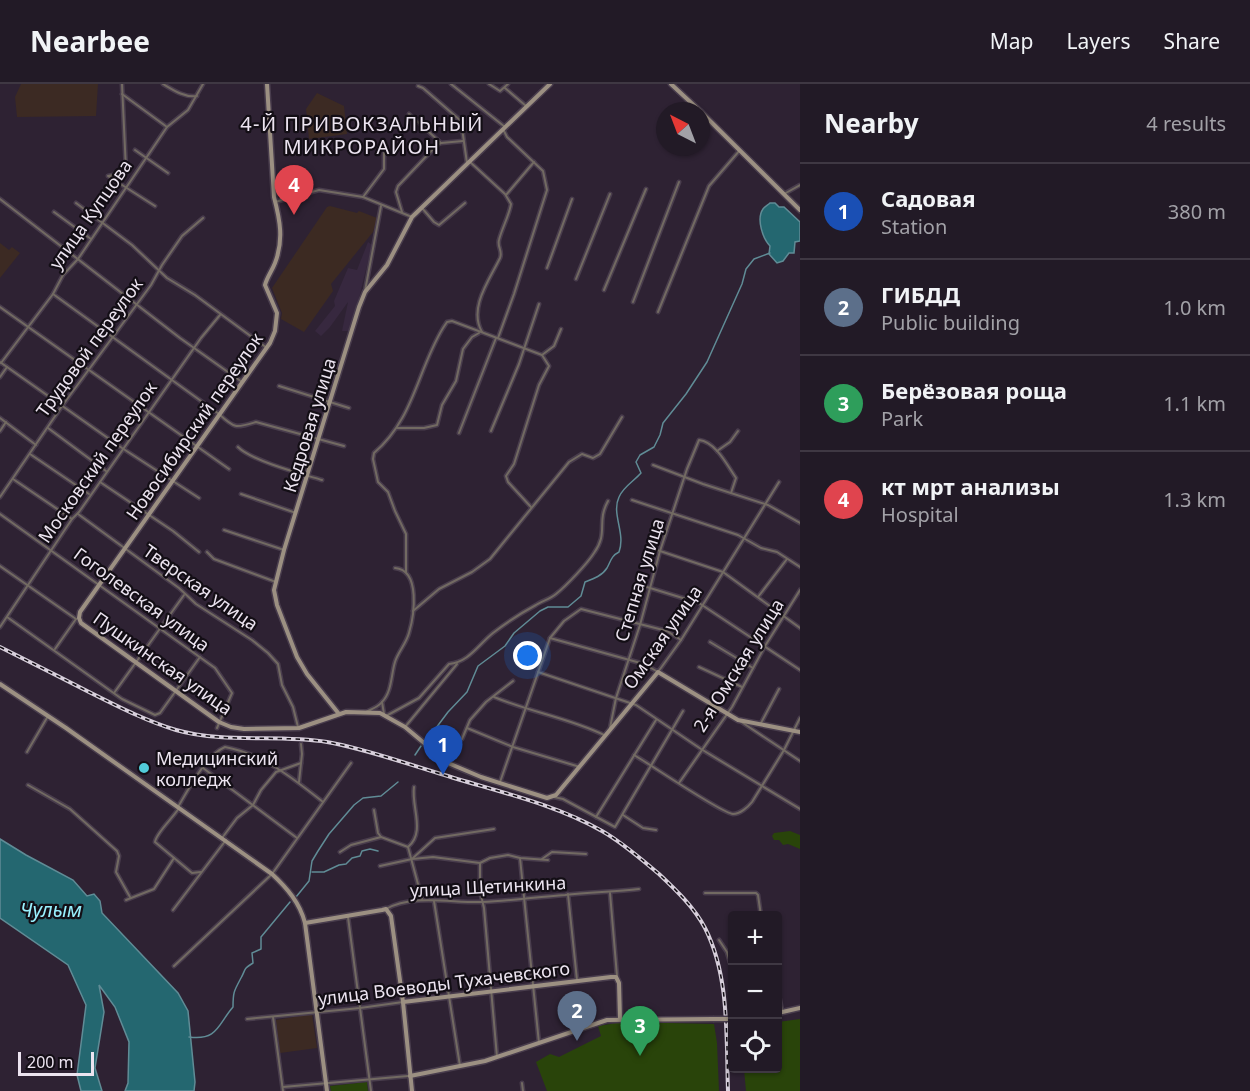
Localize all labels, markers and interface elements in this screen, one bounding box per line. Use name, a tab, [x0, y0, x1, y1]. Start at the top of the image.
text: Nearbee	[30, 22, 150, 60]
text: Map	[990, 27, 1034, 55]
text: Layers	[1067, 27, 1131, 55]
text: Share	[1164, 27, 1220, 55]
north arrow	[656, 102, 710, 156]
text: Nearby	[824, 105, 919, 141]
district label: 4-Й ПРИВОКЗАЛЬНЫЙ МИКРОРАЙОН	[240, 110, 484, 160]
text: 4 results	[1146, 110, 1226, 137]
street label: улица Купцова	[43, 154, 137, 274]
pin: 4	[274, 166, 314, 215]
text: Садовая	[881, 183, 976, 213]
text: 1	[838, 198, 849, 225]
text: 380 m	[1168, 198, 1226, 225]
text: Station	[881, 213, 947, 240]
street label: Трудовой переулок	[30, 272, 148, 421]
text: ГИБДД	[881, 279, 960, 309]
text: 2	[838, 294, 849, 321]
text: 1.0 km	[1163, 294, 1226, 321]
text: Public building	[881, 309, 1020, 336]
street label: Новосибирский переулок	[120, 327, 268, 524]
street label: Кедровая улица	[277, 355, 341, 495]
text: Берёзовая роща	[881, 375, 1067, 405]
street label: Московский переулок	[32, 376, 162, 547]
text: 3	[838, 390, 849, 417]
text: 1.1 km	[1163, 390, 1226, 417]
text: Park	[881, 405, 923, 432]
text: кт мрт анализы	[881, 471, 1060, 501]
text: 4	[838, 486, 849, 513]
text: 1.3 km	[1163, 486, 1226, 513]
text: Hospital	[881, 501, 959, 528]
street label: Степная улица	[609, 515, 669, 645]
street label: Тверская улица	[139, 539, 263, 635]
street label: Гоголевская улица	[69, 542, 215, 656]
street label: Омская улица	[617, 580, 707, 694]
street label: 2-я Омская улица	[687, 594, 789, 736]
street label: Пушкинская улица	[89, 606, 237, 720]
your location	[513, 641, 542, 670]
pin: 1	[424, 726, 462, 775]
place label: Медицинский колледж	[156, 746, 278, 791]
marker: Медицинский колледж	[137, 761, 151, 775]
street label: улица Щетинкина	[409, 870, 567, 902]
water label: Чулым	[20, 896, 82, 923]
map controls	[728, 911, 782, 1073]
button: +	[728, 911, 782, 965]
street label: улица Воеводы Тухачевского	[317, 956, 571, 1010]
button: −	[728, 965, 782, 1019]
pin: 2	[558, 992, 596, 1041]
pin: 3	[620, 1006, 660, 1056]
button: locate	[728, 1019, 782, 1073]
scale bar	[18, 1049, 94, 1076]
text: 200 m	[27, 1051, 74, 1073]

